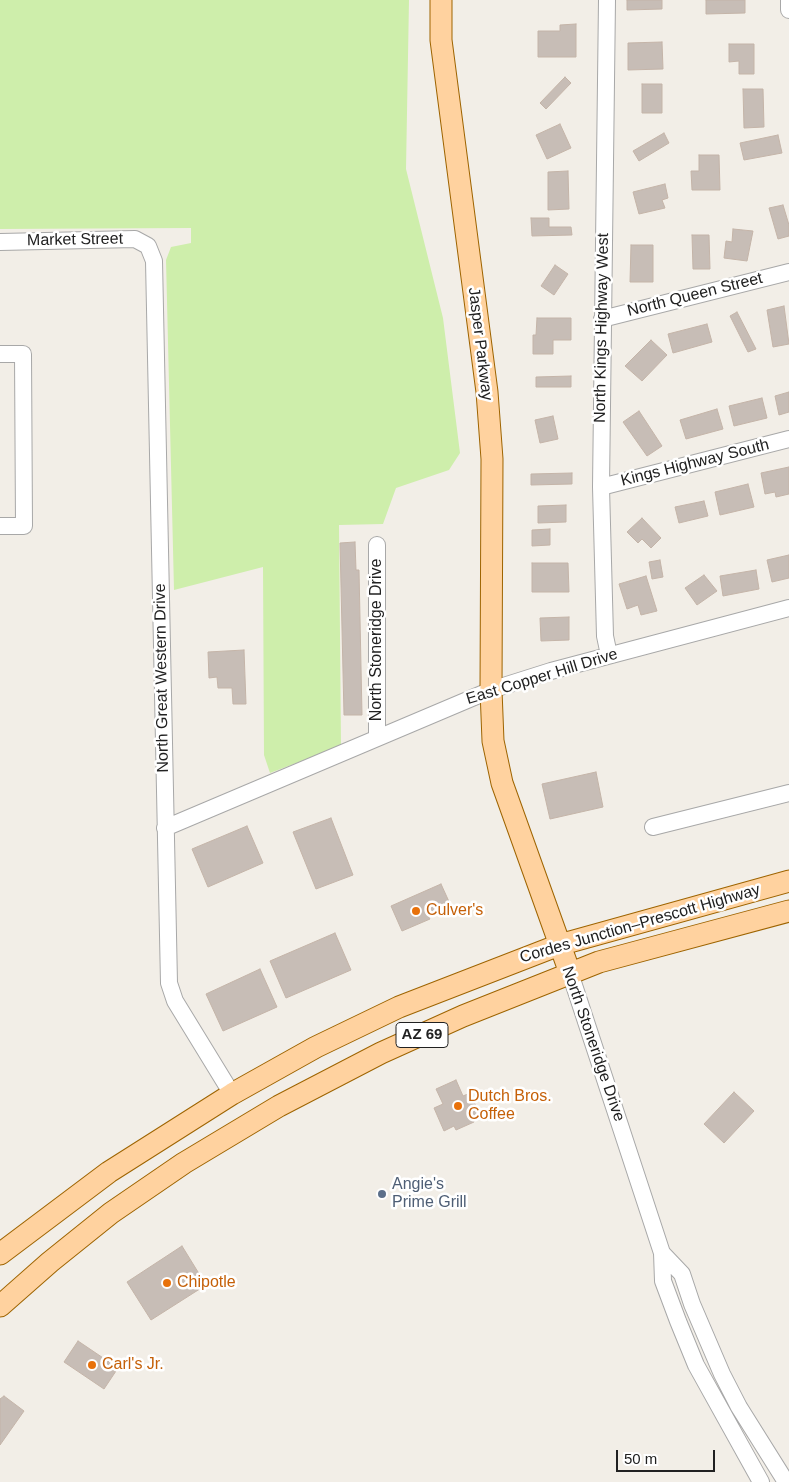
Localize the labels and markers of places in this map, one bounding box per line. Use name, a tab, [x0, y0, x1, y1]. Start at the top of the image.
place label: Culver's	[426, 901, 483, 921]
marker: Culver's	[410, 905, 422, 917]
place label: Dutch Bros. Coffee	[468, 1087, 552, 1125]
marker: Dutch Bros. Coffee	[452, 1100, 464, 1112]
place label: Angie's Prime Grill	[392, 1175, 467, 1213]
marker: Angie's Prime Grill	[376, 1188, 388, 1200]
place label: Chipotle	[177, 1273, 236, 1293]
marker: Chipotle	[161, 1277, 173, 1289]
place label: Carl's Jr.	[102, 1355, 164, 1375]
marker: Carl's Jr.	[86, 1359, 98, 1371]

